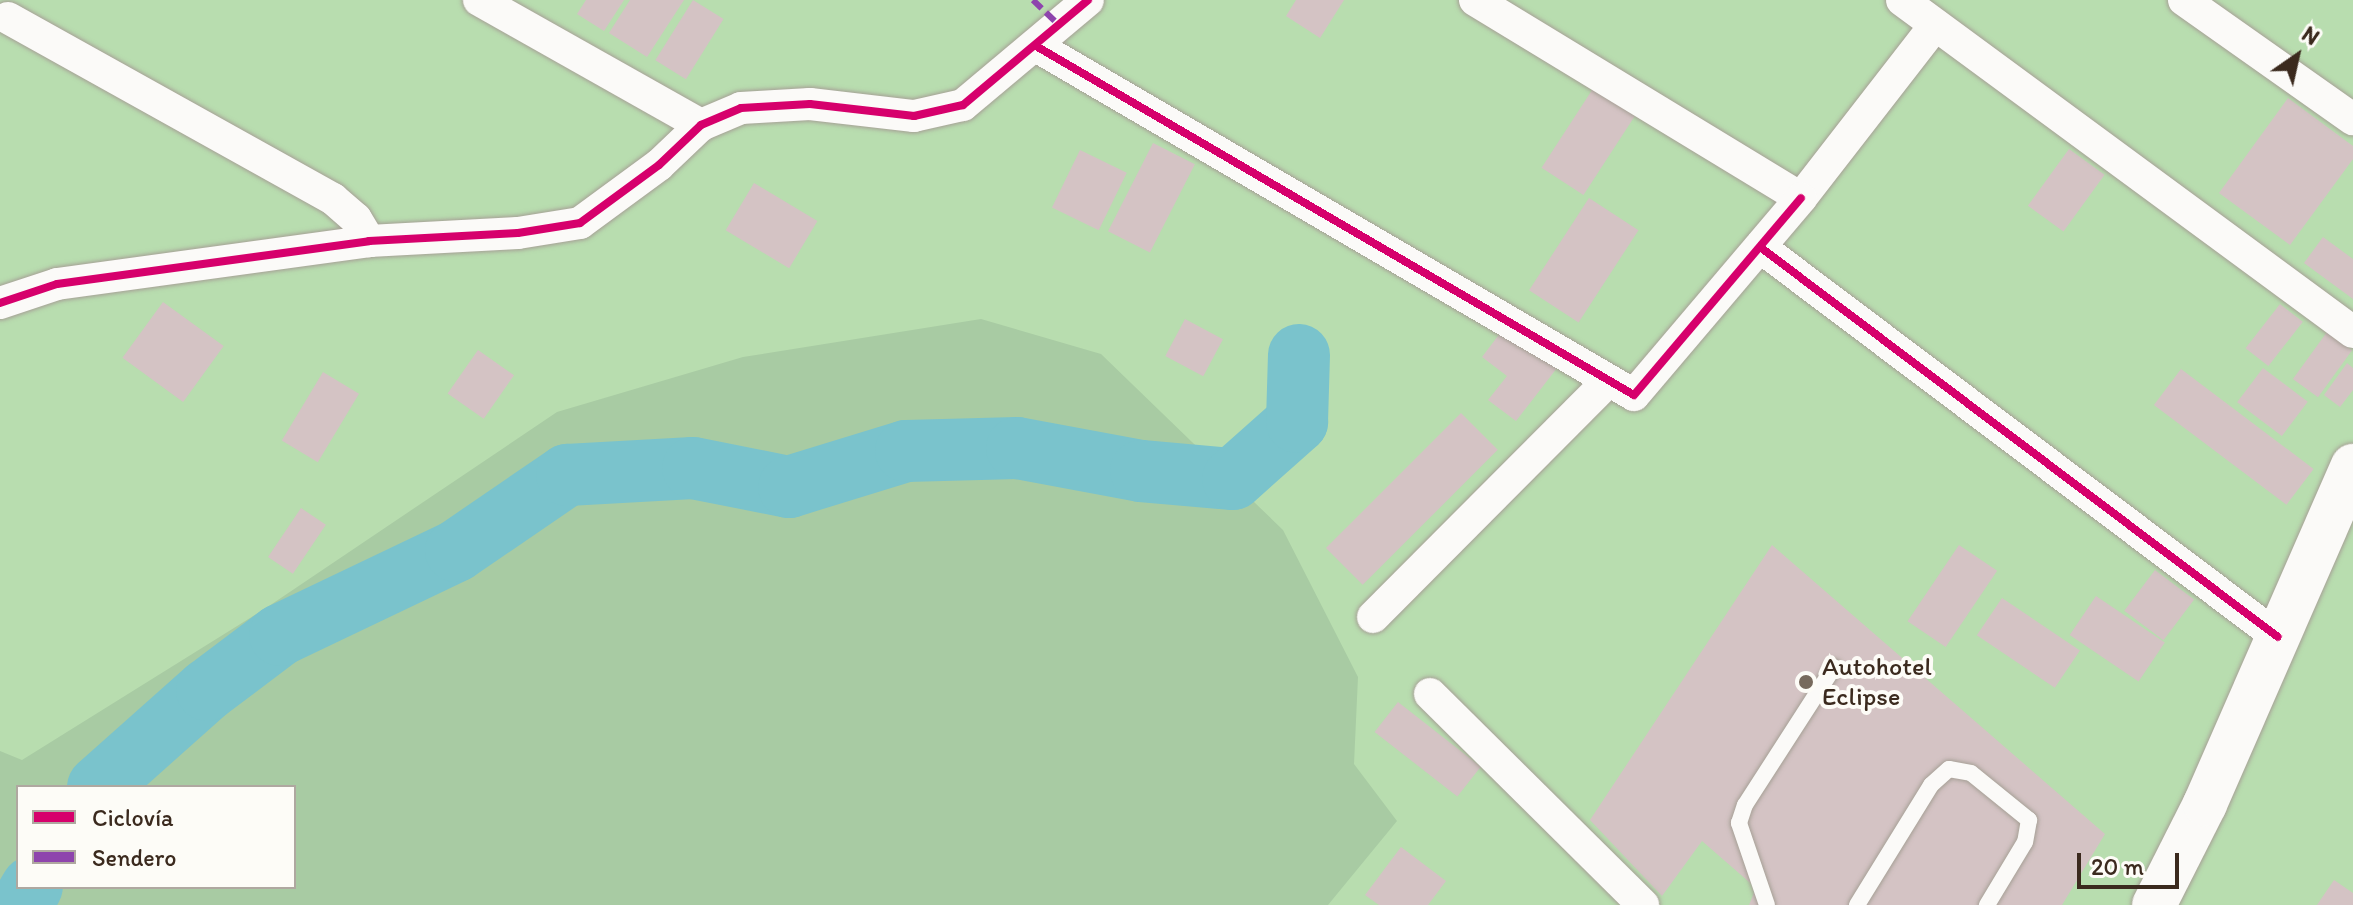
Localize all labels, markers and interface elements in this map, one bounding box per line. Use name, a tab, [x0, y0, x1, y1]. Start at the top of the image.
north arrow	[2257, 16, 2337, 96]
text: N	[2297, 20, 2324, 51]
place label: Autohotel Eclipse	[1822, 651, 1932, 712]
marker: Autohotel Eclipse	[1797, 673, 1815, 691]
legend	[16, 785, 296, 889]
text: Ciclovía	[92, 803, 174, 832]
scale bar	[2081, 837, 2183, 887]
text: Sendero	[92, 843, 176, 872]
text: 20 m	[2091, 852, 2144, 881]

